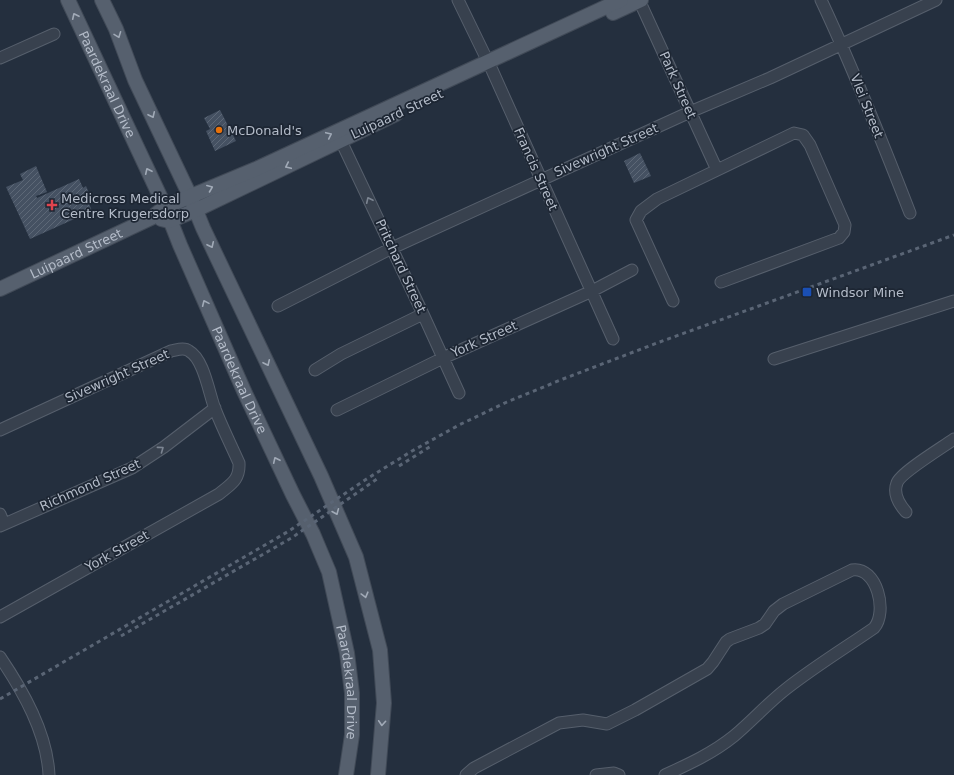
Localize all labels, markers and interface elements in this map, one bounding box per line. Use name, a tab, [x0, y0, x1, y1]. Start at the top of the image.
one-way arrow	[72, 12, 80, 20]
street label: Paardekraal Drive	[76, 29, 139, 140]
one-way arrow	[114, 32, 122, 39]
street label: Park Street	[657, 49, 699, 121]
street label: Vlei Street	[847, 72, 887, 140]
street label: Luipaard Street	[348, 86, 446, 142]
one-way arrow	[147, 111, 155, 118]
street label: Sivewright Street	[552, 120, 660, 180]
place label: McDonald's	[227, 123, 302, 138]
marker: McDonald's	[214, 125, 224, 135]
street label: Francis Street	[511, 125, 561, 213]
one-way arrow	[325, 132, 332, 140]
one-way arrow	[284, 161, 292, 169]
one-way arrow	[145, 168, 153, 176]
one-way arrow	[207, 184, 214, 192]
place label: Medicross Medical Centre Krugersdorp	[61, 191, 189, 221]
one-way arrow	[366, 197, 374, 204]
marker: Medicross Medical Centre Krugersdorp	[46, 199, 58, 211]
street label: Pritchard Street	[373, 217, 429, 315]
street label: Luipaard Street	[27, 225, 125, 281]
one-way arrow	[206, 241, 214, 249]
place label: Windsor Mine	[816, 285, 904, 300]
marker: Windsor Mine	[801, 286, 813, 298]
one-way arrow	[202, 300, 210, 307]
street label: York Street	[448, 318, 519, 361]
street label: Paardekraal Drive	[209, 324, 270, 436]
street label: Sivewright Street	[63, 346, 171, 406]
one-way arrow	[262, 359, 270, 366]
one-way arrow	[157, 447, 164, 454]
street label: Richmond Street	[37, 456, 143, 514]
one-way arrow	[273, 456, 281, 464]
one-way arrow	[331, 508, 339, 516]
street label: York Street	[82, 527, 152, 575]
one-way arrow	[361, 592, 369, 598]
street label: Paardekraal Drive	[333, 623, 360, 741]
one-way arrow	[378, 720, 387, 726]

